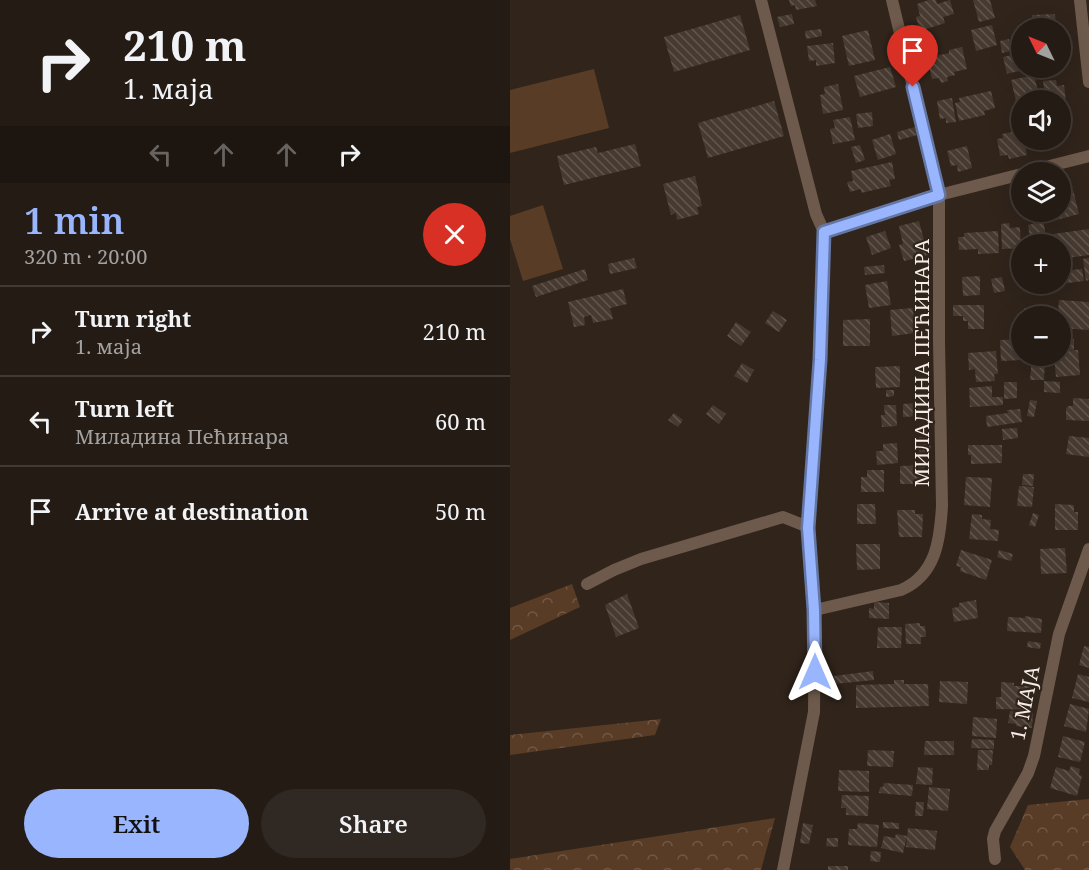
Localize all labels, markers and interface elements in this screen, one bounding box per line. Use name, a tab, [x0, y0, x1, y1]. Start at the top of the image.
text: 210 m	[123, 16, 247, 73]
north arrow	[1011, 18, 1071, 78]
map controls	[1011, 18, 1071, 366]
icon: right	[24, 24, 102, 102]
pin	[887, 25, 938, 87]
icon: arrive	[896, 34, 929, 67]
text: 1. маја	[123, 70, 214, 107]
button: sound	[1011, 90, 1071, 150]
icon: left	[144, 138, 177, 171]
icon: ahead	[207, 138, 240, 171]
icon: ahead	[270, 138, 303, 171]
icon: right	[333, 138, 366, 171]
button: layers	[1011, 162, 1071, 222]
text: 1 min	[24, 196, 125, 245]
button: close	[423, 203, 486, 266]
button: +	[1011, 234, 1071, 294]
street label: МИЛАДИНА ПЕЋИНАРА	[908, 238, 935, 487]
text: 320 m · 20:00	[24, 243, 147, 270]
text: Turn right	[75, 303, 191, 333]
button: −	[1011, 306, 1071, 366]
icon: right	[24, 315, 57, 348]
text: 210 m	[423, 316, 486, 346]
text: 1. маја	[75, 333, 142, 360]
text: Turn left	[75, 393, 174, 423]
icon: left	[24, 405, 57, 438]
text: 60 m	[435, 406, 486, 436]
text: Миладина Пећинара	[75, 423, 289, 450]
icon: arrive	[24, 495, 57, 528]
text: Arrive at destination	[75, 496, 309, 526]
text: 50 m	[435, 496, 486, 526]
position arrow	[783, 640, 847, 704]
street label: 1. МАЈА	[1003, 662, 1046, 743]
button: Exit	[24, 789, 249, 858]
button: Share	[261, 789, 486, 858]

